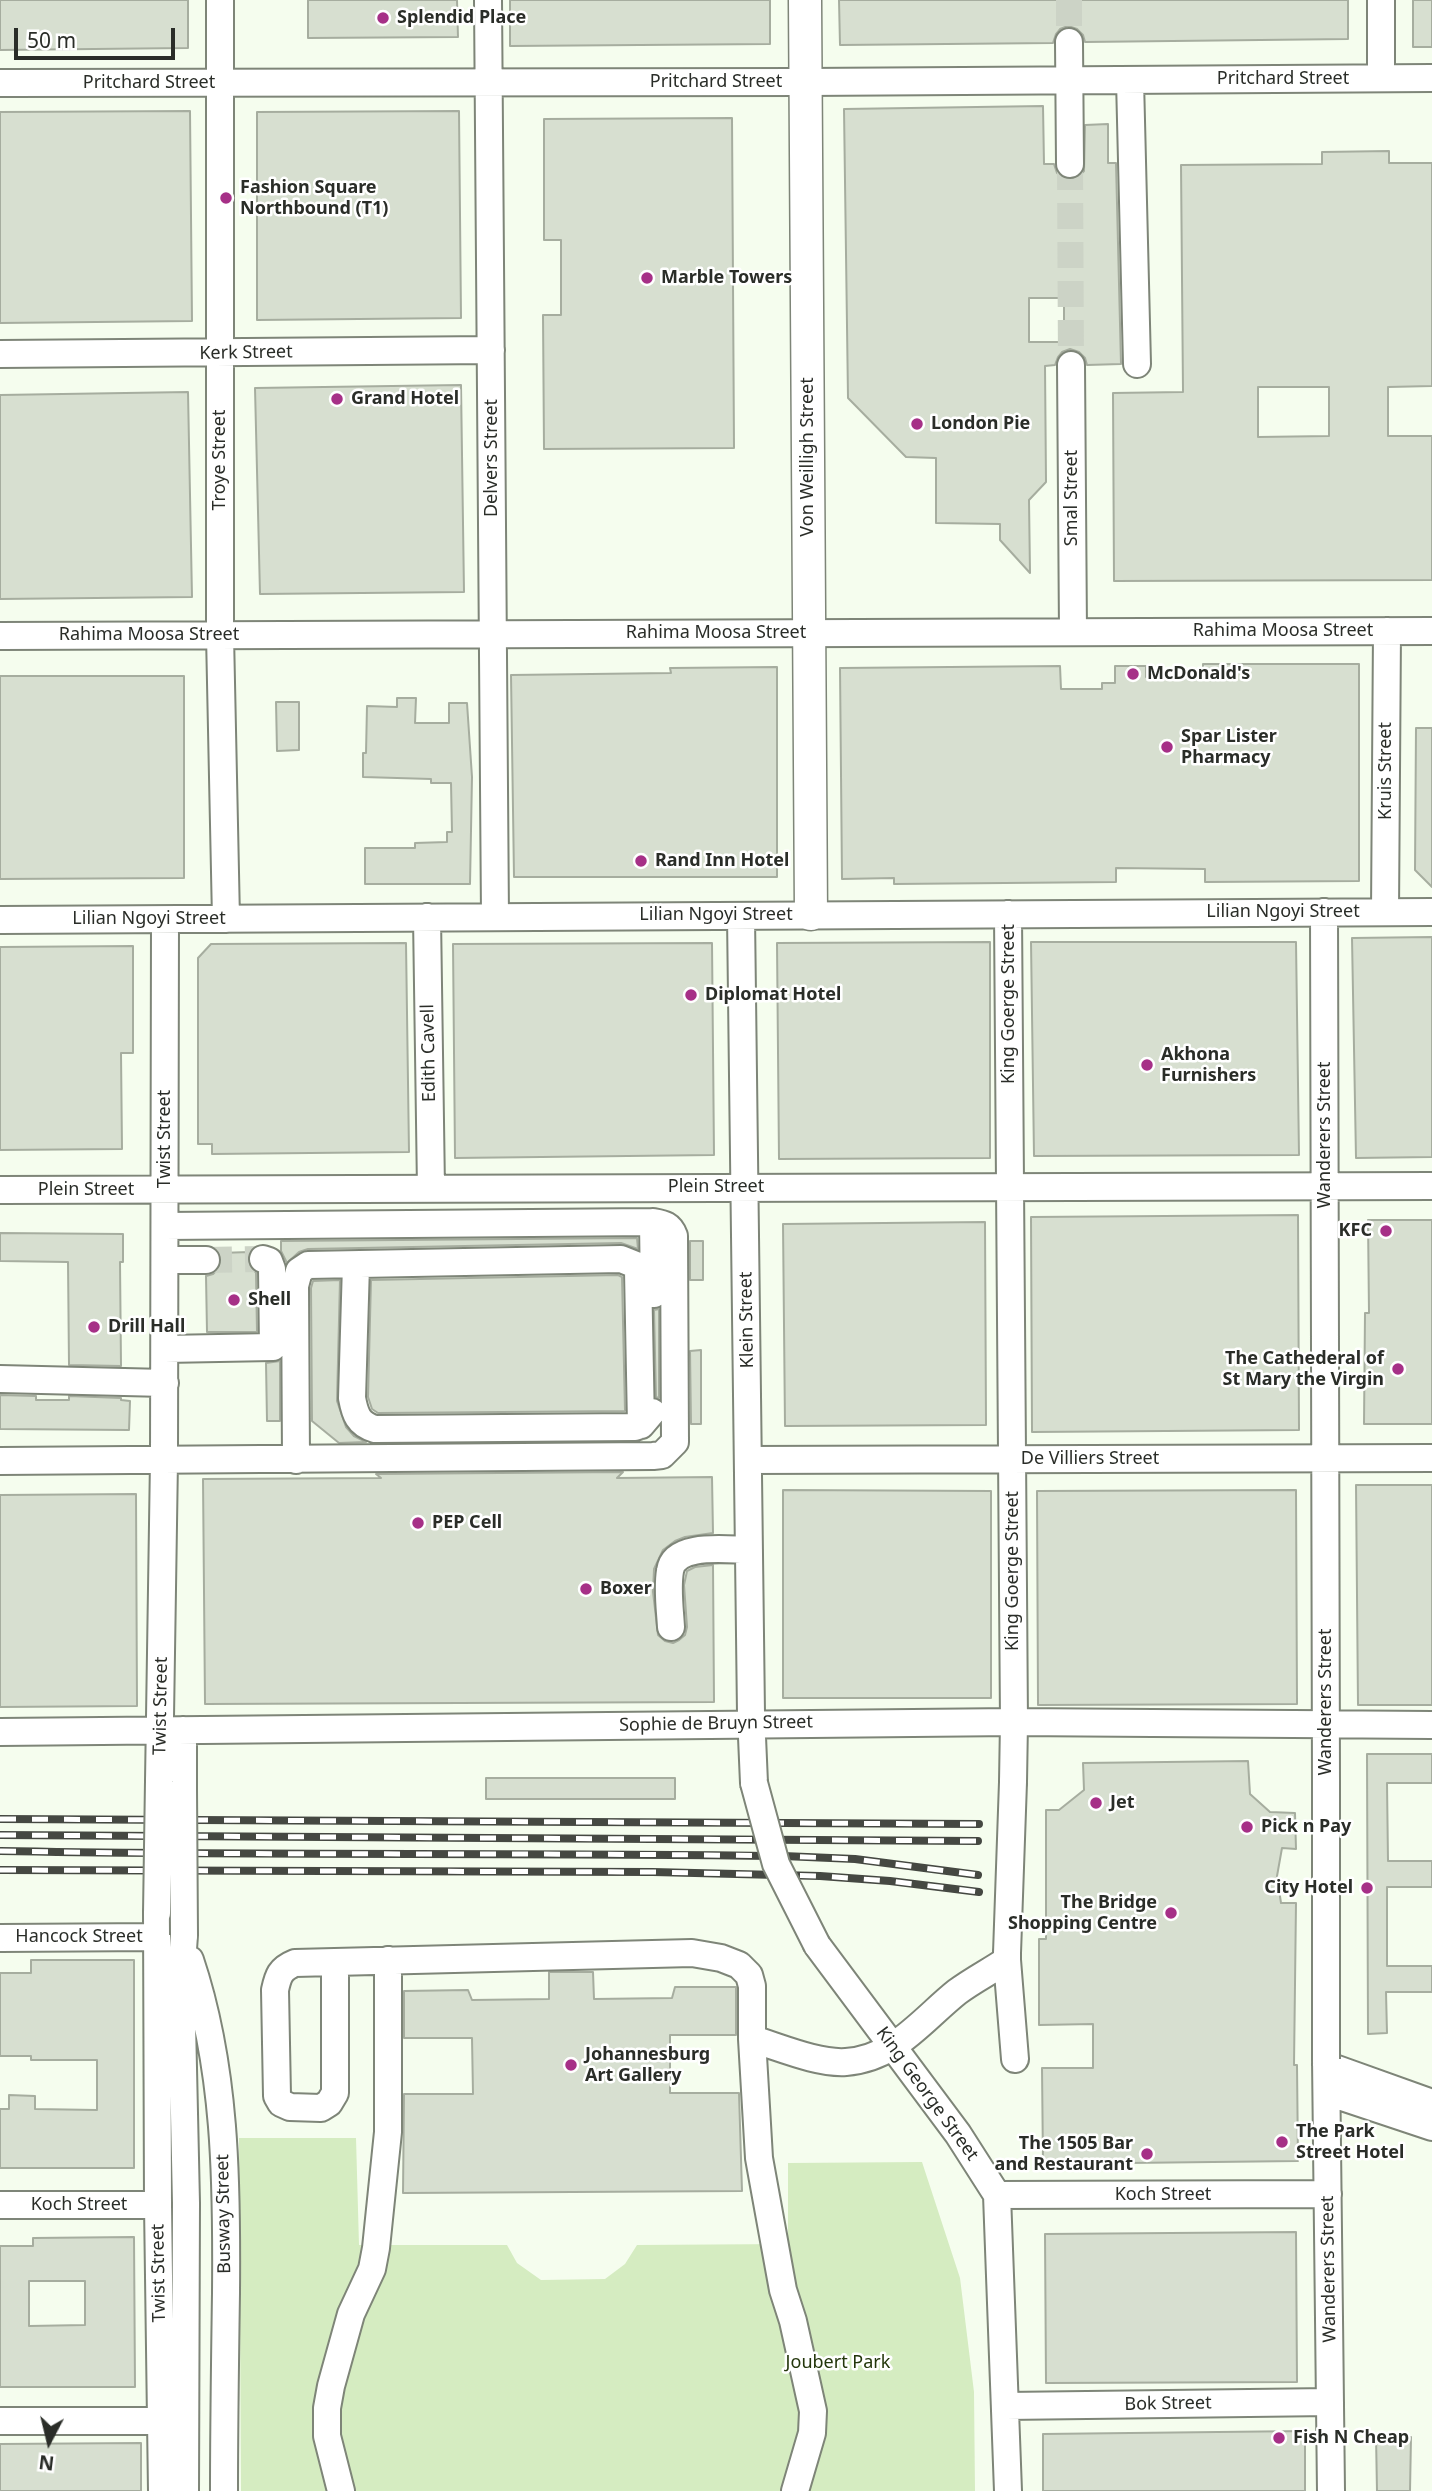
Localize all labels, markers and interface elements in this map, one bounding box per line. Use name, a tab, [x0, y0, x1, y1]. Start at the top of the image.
place label: Splendid Place	[397, 7, 526, 29]
marker: Splendid Place	[375, 10, 391, 26]
scale bar	[18, 14, 178, 58]
text: 50 m	[27, 26, 76, 54]
street label: Pritchard Street	[1217, 68, 1349, 90]
street label: Pritchard Street	[650, 71, 782, 93]
street label: Pritchard Street	[83, 72, 215, 94]
place label: Fashion Square Northbound (T1)	[240, 177, 388, 220]
marker: Fashion Square Northbound (T1)	[218, 190, 234, 206]
place label: Marble Towers	[661, 267, 792, 289]
marker: Marble Towers	[639, 270, 655, 286]
street label: Kerk Street	[199, 341, 293, 365]
street label: Von Weilligh Street	[797, 377, 819, 537]
place label: Grand Hotel	[351, 388, 459, 410]
marker: Grand Hotel	[329, 391, 345, 407]
street label: Delvers Street	[481, 399, 503, 517]
street label: Troye Street	[209, 410, 231, 510]
place label: London Pie	[931, 413, 1030, 435]
marker: London Pie	[909, 416, 925, 432]
street label: Smal Street	[1061, 450, 1083, 546]
street label: Rahima Moosa Street	[1193, 620, 1373, 642]
street label: Rahima Moosa Street	[626, 622, 806, 644]
street label: Rahima Moosa Street	[59, 624, 239, 646]
place label: McDonald's	[1147, 663, 1250, 685]
marker: McDonald's	[1125, 666, 1141, 682]
street label: Kruis Street	[1375, 722, 1397, 820]
place label: Spar Lister Pharmacy	[1181, 726, 1277, 768]
marker: Spar Lister Pharmacy	[1159, 739, 1175, 755]
place label: Rand Inn Hotel	[655, 850, 789, 872]
marker: Rand Inn Hotel	[633, 853, 649, 869]
street label: Lilian Ngoyi Street	[1206, 901, 1360, 923]
street label: Lilian Ngoyi Street	[639, 904, 793, 926]
street label: Lilian Ngoyi Street	[72, 908, 226, 930]
street label: King Goerge Street	[998, 924, 1020, 1084]
place label: Diplomat Hotel	[705, 984, 841, 1006]
marker: Diplomat Hotel	[683, 987, 699, 1003]
street label: Edith Cavell	[417, 1004, 441, 1102]
place label: Akhona Furnishers	[1161, 1044, 1256, 1086]
marker: Akhona Furnishers	[1139, 1057, 1155, 1073]
street label: Wanderers Street	[1314, 1061, 1336, 1209]
street label: Twist Street	[154, 1090, 176, 1188]
street label: Plein Street	[668, 1176, 764, 1198]
street label: Plein Street	[38, 1179, 134, 1201]
place label: KFC	[1339, 1220, 1372, 1242]
marker: KFC	[1378, 1223, 1394, 1239]
street label: Klein Street	[735, 1271, 759, 1369]
place label: Shell	[248, 1289, 291, 1311]
marker: Shell	[226, 1292, 242, 1308]
place label: Drill Hall	[108, 1316, 185, 1338]
marker: Drill Hall	[86, 1319, 102, 1335]
place label: The Cathederal of St Mary the Virgin	[1222, 1348, 1384, 1390]
marker: The Cathederal of St Mary the Virgin	[1390, 1361, 1406, 1377]
street label: De Villiers Street	[1021, 1448, 1159, 1470]
street label: King Goerge Street	[1002, 1491, 1024, 1651]
place label: PEP Cell	[432, 1512, 502, 1534]
marker: PEP Cell	[410, 1515, 426, 1531]
place label: Boxer	[600, 1578, 652, 1600]
marker: Boxer	[578, 1581, 594, 1597]
street label: Wanderers Street	[1315, 1628, 1337, 1776]
street label: Twist Street	[149, 1657, 173, 1755]
street label: Sophie de Bruyn Street	[619, 1712, 813, 1736]
place label: Jet	[1110, 1792, 1135, 1814]
marker: Jet	[1088, 1795, 1104, 1811]
place label: Pick n Pay	[1261, 1816, 1351, 1838]
marker: Pick n Pay	[1239, 1819, 1255, 1835]
place label: City Hotel	[1264, 1877, 1353, 1899]
marker: City Hotel	[1359, 1880, 1375, 1896]
place label: The Bridge Shopping Centre	[1008, 1892, 1157, 1934]
marker: The Bridge Shopping Centre	[1163, 1905, 1179, 1921]
street label: Hancock Street	[15, 1926, 143, 1948]
street label: King George Street	[871, 2023, 983, 2165]
place label: Johannesburg Art Gallery	[585, 2044, 710, 2086]
marker: Johannesburg Art Gallery	[563, 2057, 579, 2073]
place label: The Park Street Hotel	[1296, 2121, 1404, 2164]
place label: The 1505 Bar and Restaurant	[995, 2133, 1133, 2176]
marker: The Park Street Hotel	[1274, 2134, 1290, 2150]
marker: The 1505 Bar and Restaurant	[1139, 2146, 1155, 2162]
street label: Busway Street	[212, 2154, 236, 2274]
street label: Koch Street	[1115, 2184, 1211, 2206]
street label: Koch Street	[31, 2194, 127, 2216]
street label: Wanderers Street	[1317, 2195, 1341, 2343]
street label: Twist Street	[147, 2224, 171, 2322]
park label: Joubert Park	[786, 2352, 890, 2374]
street label: Bok Street	[1124, 2392, 1212, 2416]
north arrow	[14, 2407, 84, 2477]
place label: Fish N Cheap	[1293, 2427, 1409, 2449]
marker: Fish N Cheap	[1271, 2430, 1287, 2446]
text: N	[37, 2449, 56, 2477]

